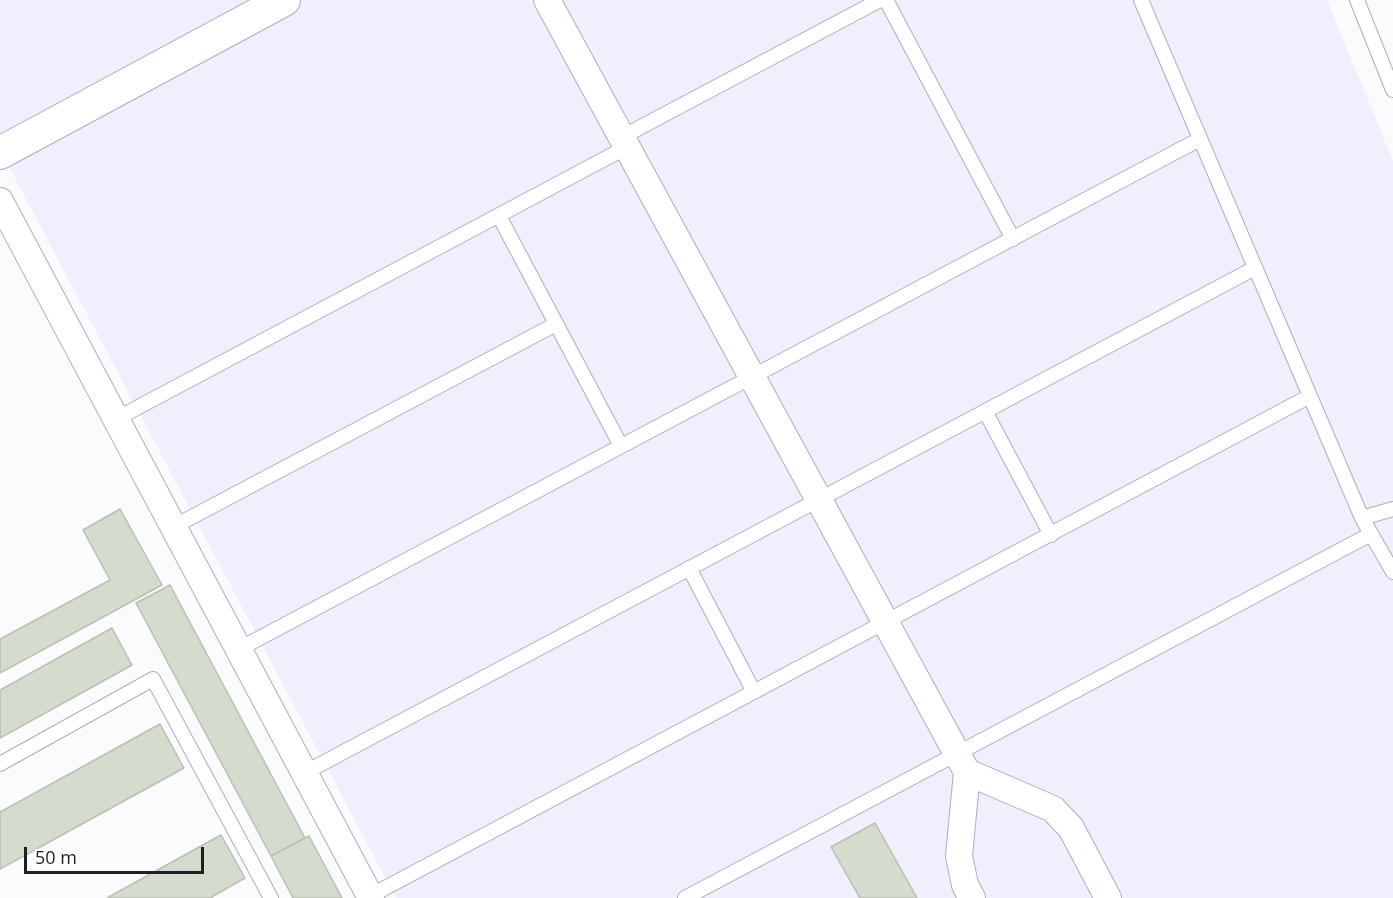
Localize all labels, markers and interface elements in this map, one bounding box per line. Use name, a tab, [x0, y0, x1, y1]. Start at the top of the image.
scale bar	[27, 835, 207, 873]
text: 50 m	[35, 845, 77, 869]

